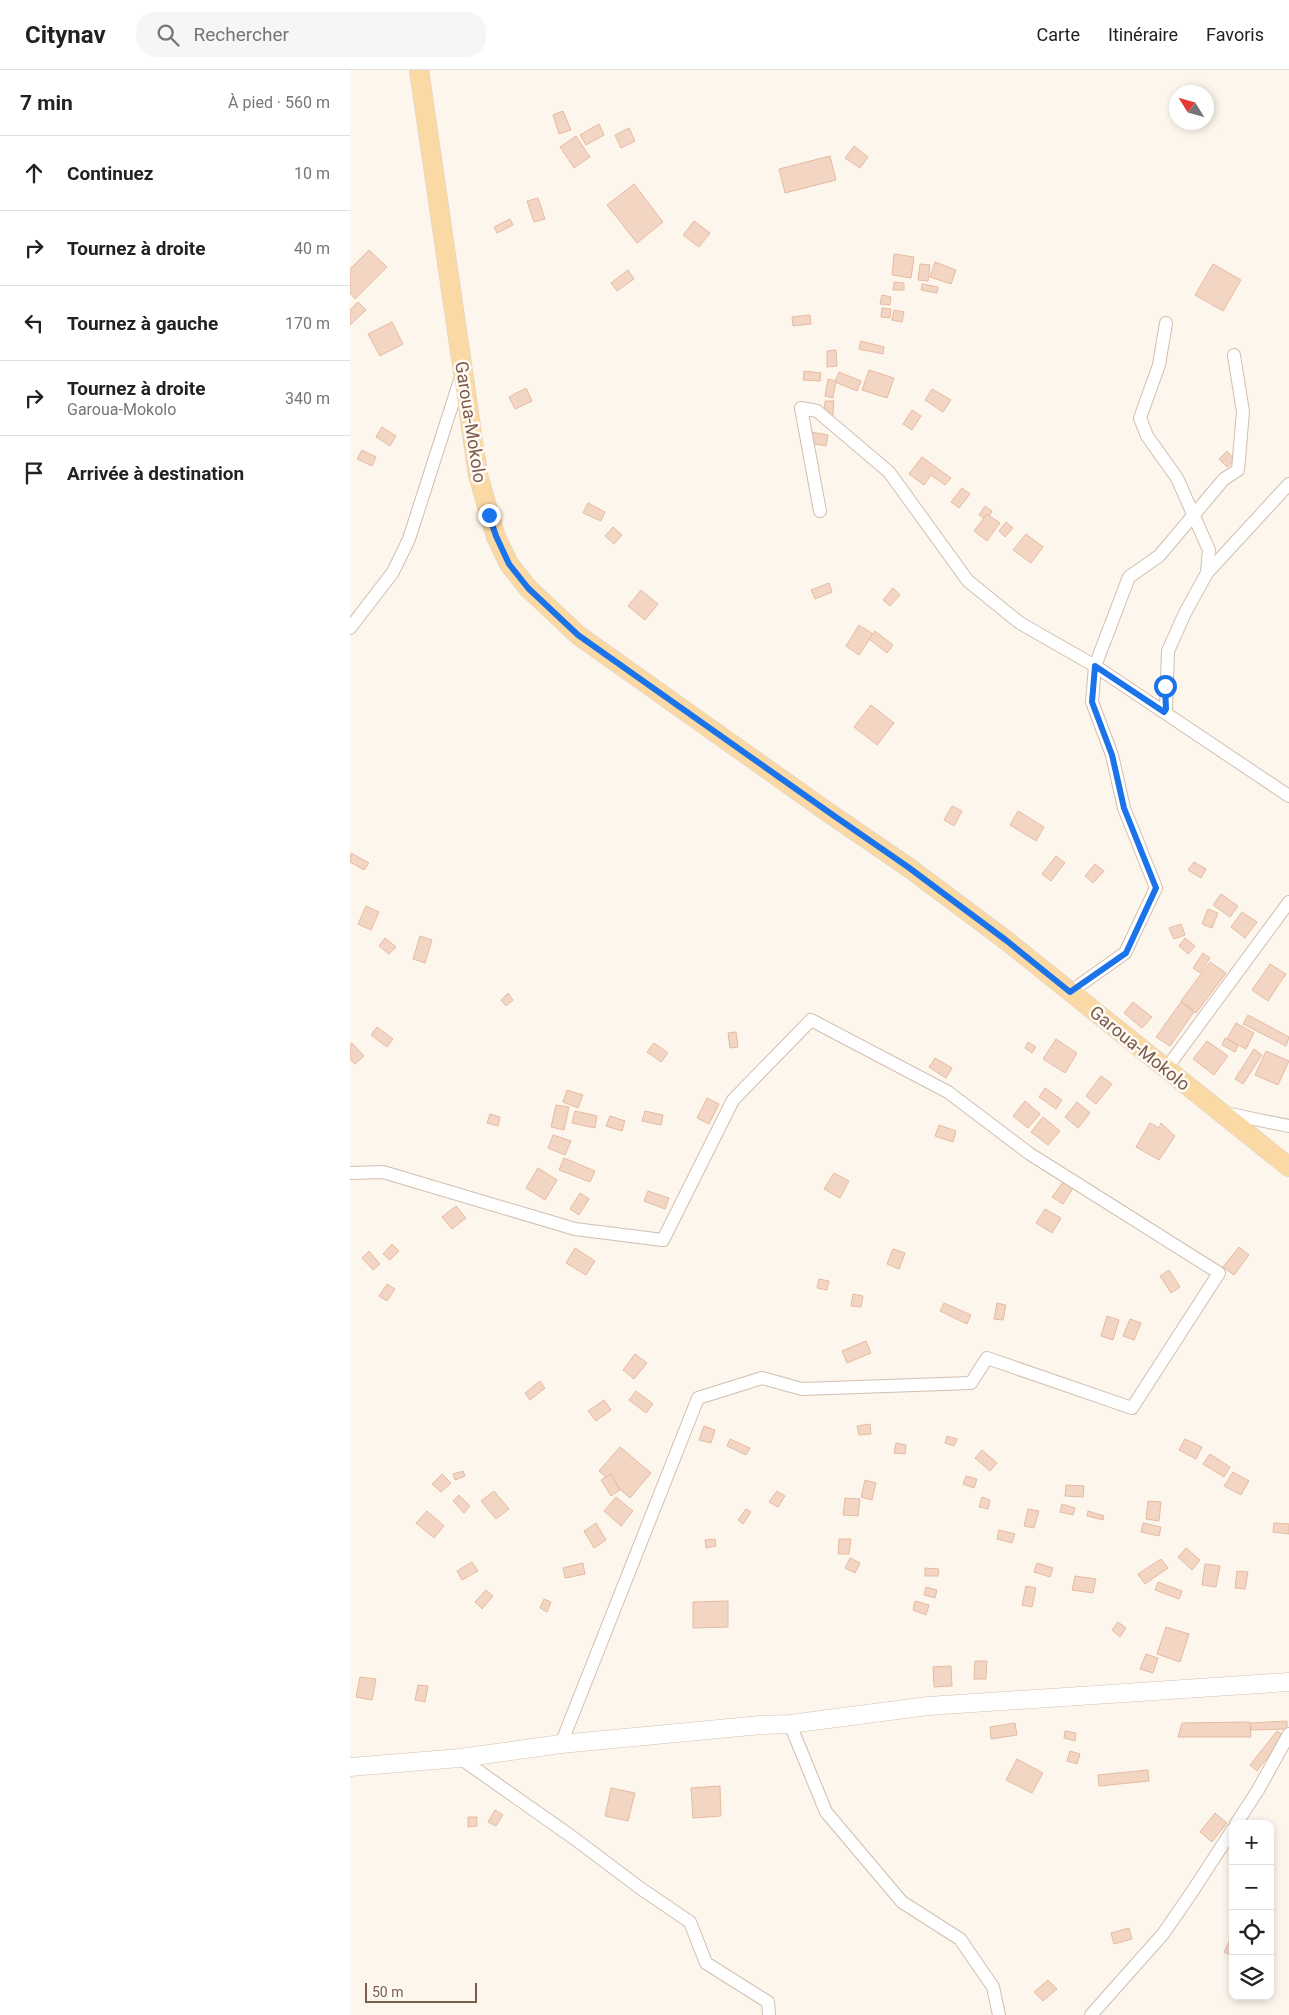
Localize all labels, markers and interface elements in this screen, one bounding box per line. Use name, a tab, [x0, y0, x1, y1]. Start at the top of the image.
search box	[136, 12, 486, 57]
text: Citynav	[25, 21, 106, 49]
icon: search	[154, 21, 182, 49]
text: Rechercher	[194, 23, 289, 46]
text: Carte	[1037, 24, 1080, 45]
text: Itinéraire	[1108, 24, 1178, 45]
text: Favoris	[1206, 24, 1264, 45]
north arrow	[1169, 85, 1214, 130]
text: 7 min	[20, 91, 73, 115]
text: À pied · 560 m	[228, 93, 330, 112]
icon: ahead	[20, 159, 48, 187]
text: Continuez	[67, 162, 153, 185]
text: 10 m	[294, 164, 330, 183]
icon: right	[20, 234, 48, 262]
text: Tournez à droite	[67, 237, 206, 260]
text: 40 m	[294, 239, 330, 258]
icon: left	[20, 309, 48, 337]
text: Tournez à gauche	[67, 312, 218, 335]
text: 170 m	[285, 314, 330, 333]
street label: Garoua-Mokolo	[451, 360, 491, 484]
text: Tournez à droite	[67, 377, 206, 400]
icon: right	[20, 384, 48, 412]
text: 340 m	[285, 389, 330, 408]
text: Garoua-Mokolo	[67, 400, 176, 419]
icon: arrive	[20, 459, 48, 487]
text: Arrivée à destination	[67, 462, 244, 485]
route end	[478, 504, 501, 527]
route start	[1154, 675, 1177, 698]
street label: Garoua-Mokolo	[1086, 1001, 1194, 1095]
map controls	[1229, 1820, 1274, 2000]
button: +	[1229, 1820, 1274, 1865]
button: −	[1229, 1865, 1274, 1910]
button: locate	[1229, 1910, 1274, 1955]
button: layers	[1229, 1955, 1274, 2000]
scale bar	[365, 1980, 478, 2003]
text: 50 m	[372, 1984, 404, 2000]

